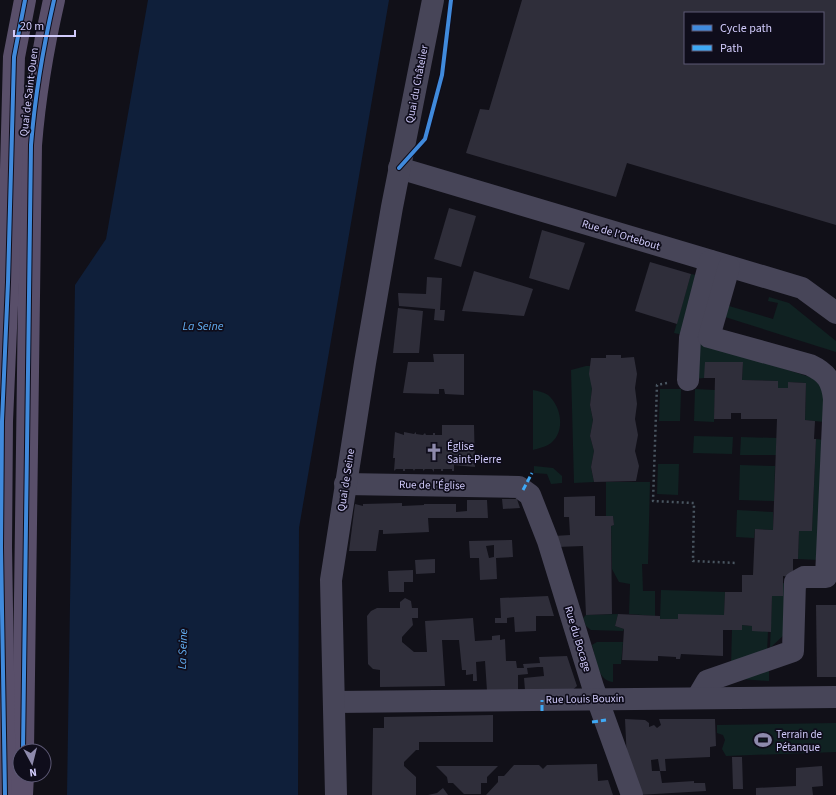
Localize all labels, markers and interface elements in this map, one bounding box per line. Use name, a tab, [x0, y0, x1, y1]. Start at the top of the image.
scale bar	[14, 12, 75, 38]
legend	[684, 12, 824, 64]
text: 20 m	[20, 18, 44, 35]
text: Cycle path	[720, 20, 772, 37]
text: Path	[720, 40, 743, 57]
street label: Quai du Châtelier	[402, 43, 432, 124]
street label: Quai de Saint-Ouen	[16, 47, 42, 137]
street label: Rue de l'Ortebout	[580, 216, 662, 254]
water label: La Seine	[183, 318, 224, 335]
place label: Église Saint-Pierre	[447, 439, 502, 467]
church icon: Église Saint-Pierre	[424, 442, 444, 462]
street label: Quai de Seine	[334, 447, 358, 512]
street label: Rue de l'Église	[399, 477, 466, 493]
street label: Rue du Bocage	[561, 604, 595, 674]
water label: La Seine	[174, 628, 192, 670]
street label: Rue Louis Bouxin	[546, 691, 624, 707]
place label: Terrain de Pétanque	[776, 727, 823, 755]
sports icon: Terrain de Pétanque	[753, 730, 773, 750]
north arrow	[12, 743, 52, 783]
text: N	[29, 765, 38, 780]

